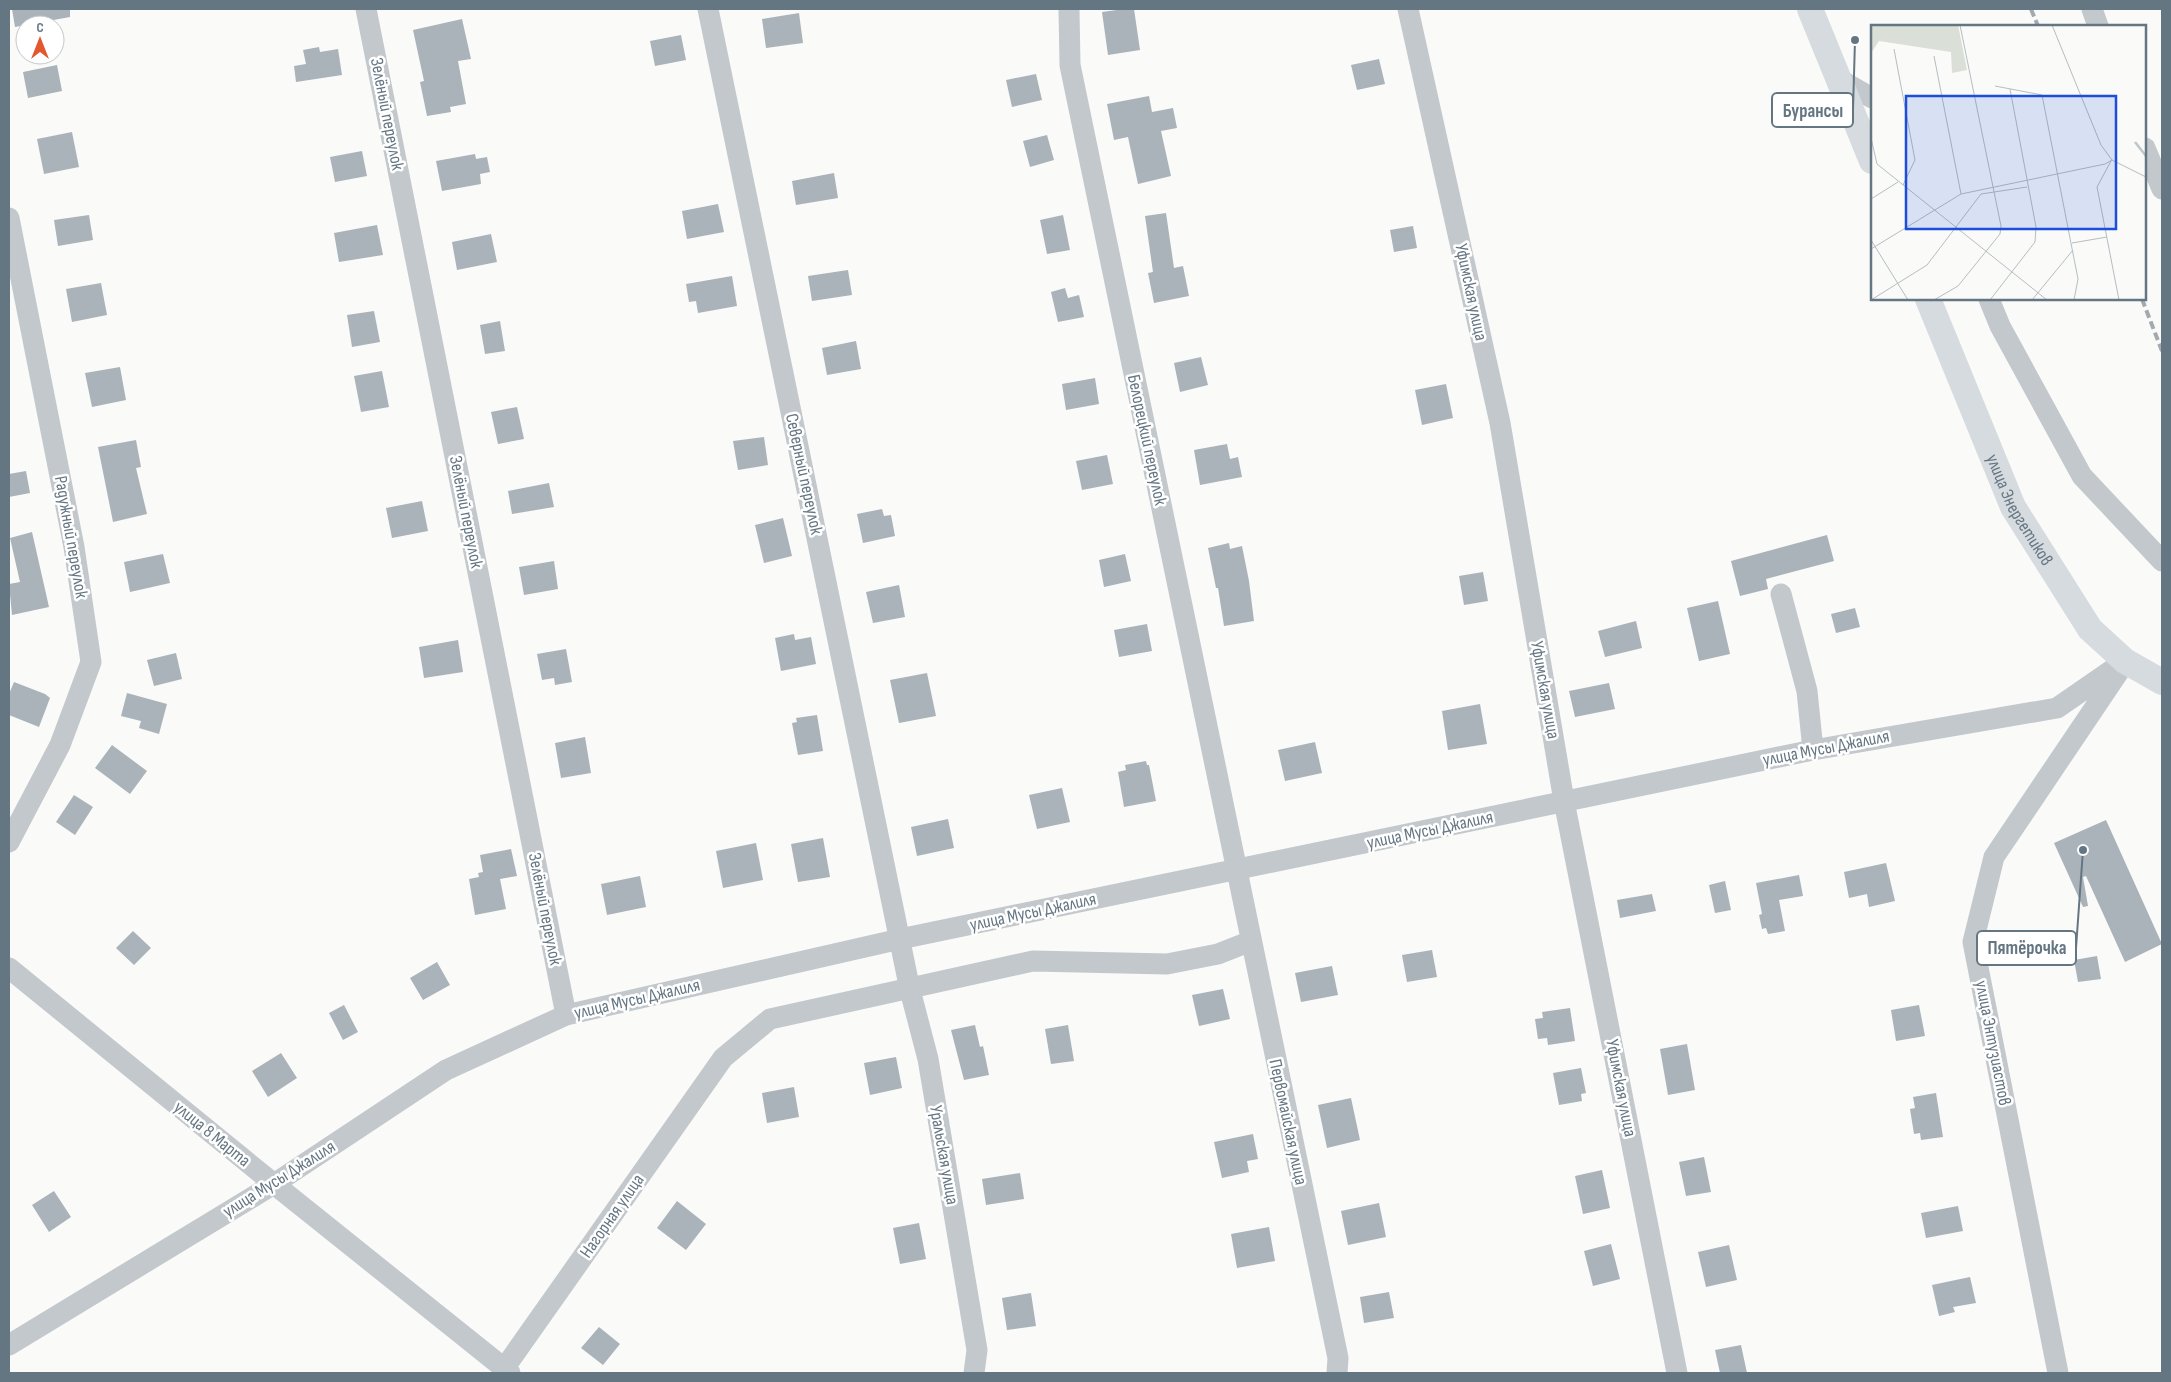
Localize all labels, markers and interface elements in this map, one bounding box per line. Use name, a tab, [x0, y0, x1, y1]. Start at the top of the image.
north arrow	[15, 15, 65, 65]
text: С	[36, 19, 44, 36]
inset map	[1871, 25, 2146, 300]
street label: Зелёный переулок	[366, 56, 408, 172]
callout: Бурансы	[1772, 93, 1853, 127]
text: Бурансы	[1783, 100, 1843, 123]
street label: Уфимская улица	[1450, 242, 1492, 343]
street label: Белорецкий переулок	[1123, 373, 1171, 507]
street label: Северный переулок	[781, 412, 827, 537]
street label: улица Энергетиков	[1982, 451, 2058, 569]
street label: Зелёный переулок	[445, 454, 487, 570]
street label: Радужный переулок	[50, 474, 92, 600]
street label: Уфимская улица	[1526, 640, 1564, 740]
street label: улица Мусы Джалиля	[1761, 725, 1891, 771]
street label: улица Мусы Джалиля	[1365, 806, 1495, 854]
street label: Зелёный переулок	[524, 851, 566, 967]
street label: улица Мусы Джалиля	[968, 888, 1098, 936]
callout: Пятёрочка	[1977, 931, 2076, 965]
text: Пятёрочка	[1987, 937, 2067, 960]
street label: улица Мусы Джалиля	[572, 974, 702, 1024]
street label: улица Энтузиастов	[1971, 979, 2015, 1107]
street label: Уфимская улица	[1601, 1038, 1641, 1139]
street label: Первомайская улица	[1264, 1057, 1312, 1187]
street label: улица 8 Марта	[170, 1097, 255, 1171]
street label: Уральская улица	[925, 1104, 963, 1206]
street label: улица Мусы Джалиля	[219, 1136, 339, 1222]
street label: Нагорная улица	[576, 1170, 648, 1262]

